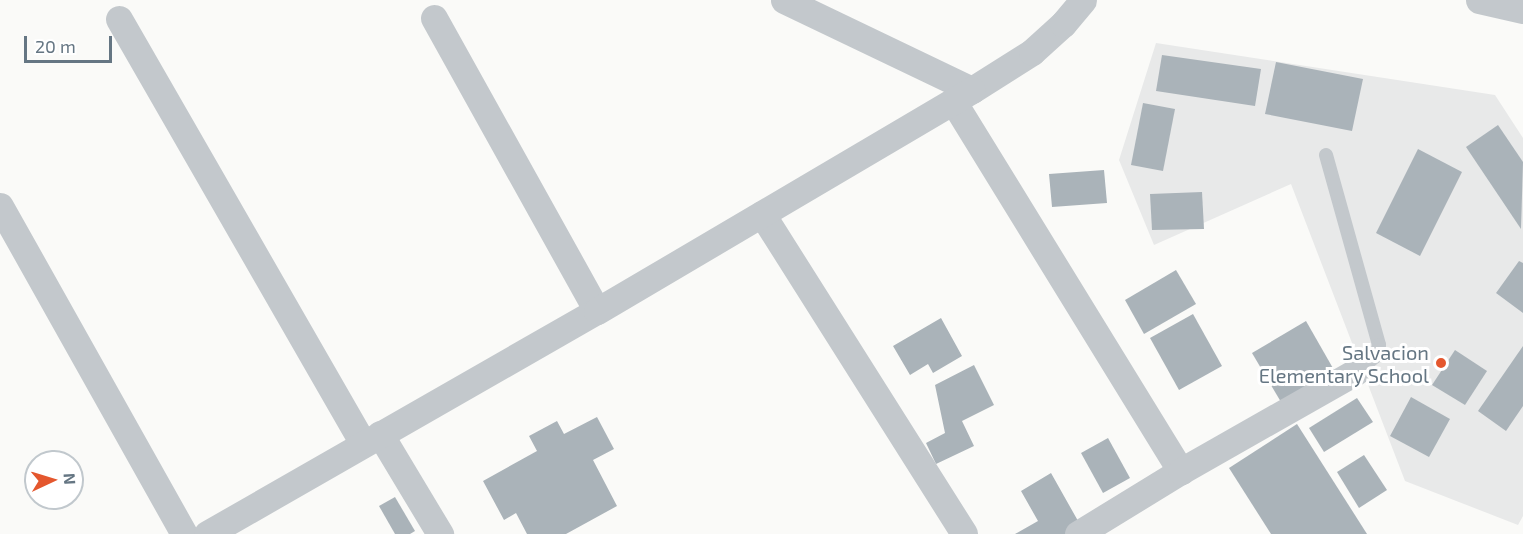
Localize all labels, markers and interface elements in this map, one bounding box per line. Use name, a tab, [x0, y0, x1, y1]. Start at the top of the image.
scale bar	[27, 24, 116, 62]
text: 20 m	[35, 35, 76, 57]
place label: Salvacion Elementary School	[1258, 340, 1429, 387]
marker: Salvacion Elementary School	[1434, 356, 1448, 370]
north arrow	[24, 450, 84, 510]
text: N	[61, 472, 80, 485]

